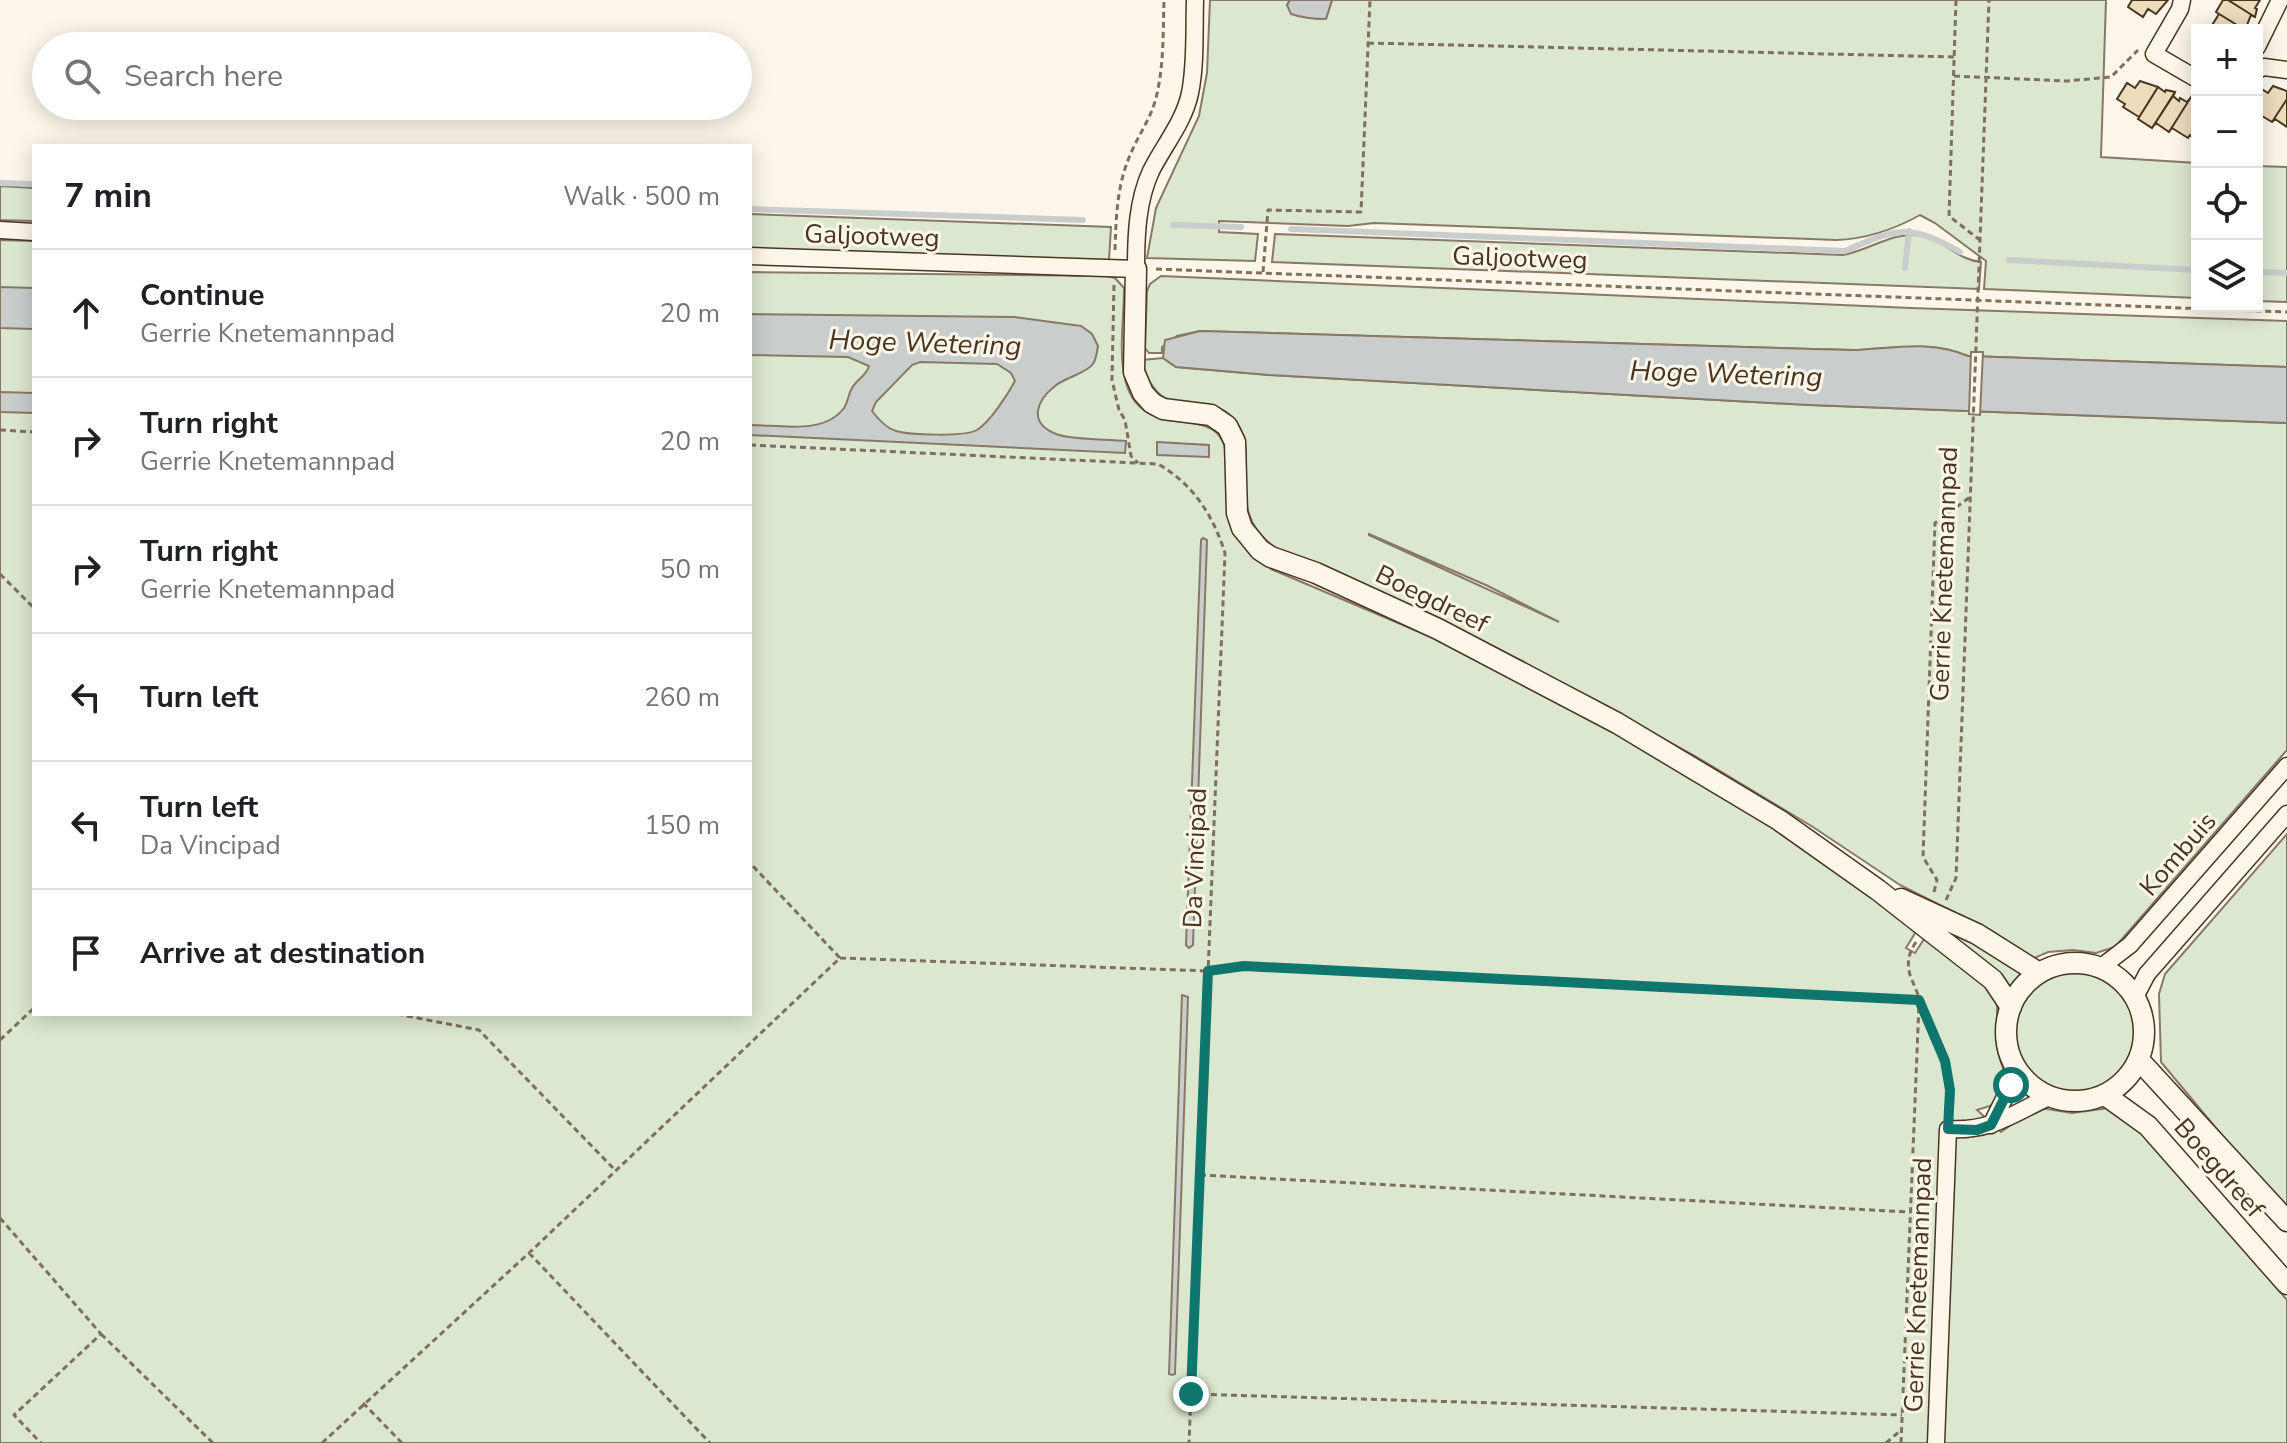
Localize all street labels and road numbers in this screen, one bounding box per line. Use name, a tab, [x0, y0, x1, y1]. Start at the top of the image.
street label: Galjootweg	[804, 216, 940, 256]
street label: Galjootweg	[1452, 238, 1588, 278]
street label: Gerrie Knetemannpad	[1922, 446, 1966, 702]
street label: Boegdreef	[1370, 557, 1495, 642]
street label: Da Vincipad	[1175, 787, 1215, 929]
street label: Kombuis	[2132, 804, 2224, 904]
street label: Boegdreef	[2166, 1111, 2272, 1226]
street label: Gerrie Knetemannpad	[1896, 1157, 1940, 1413]

